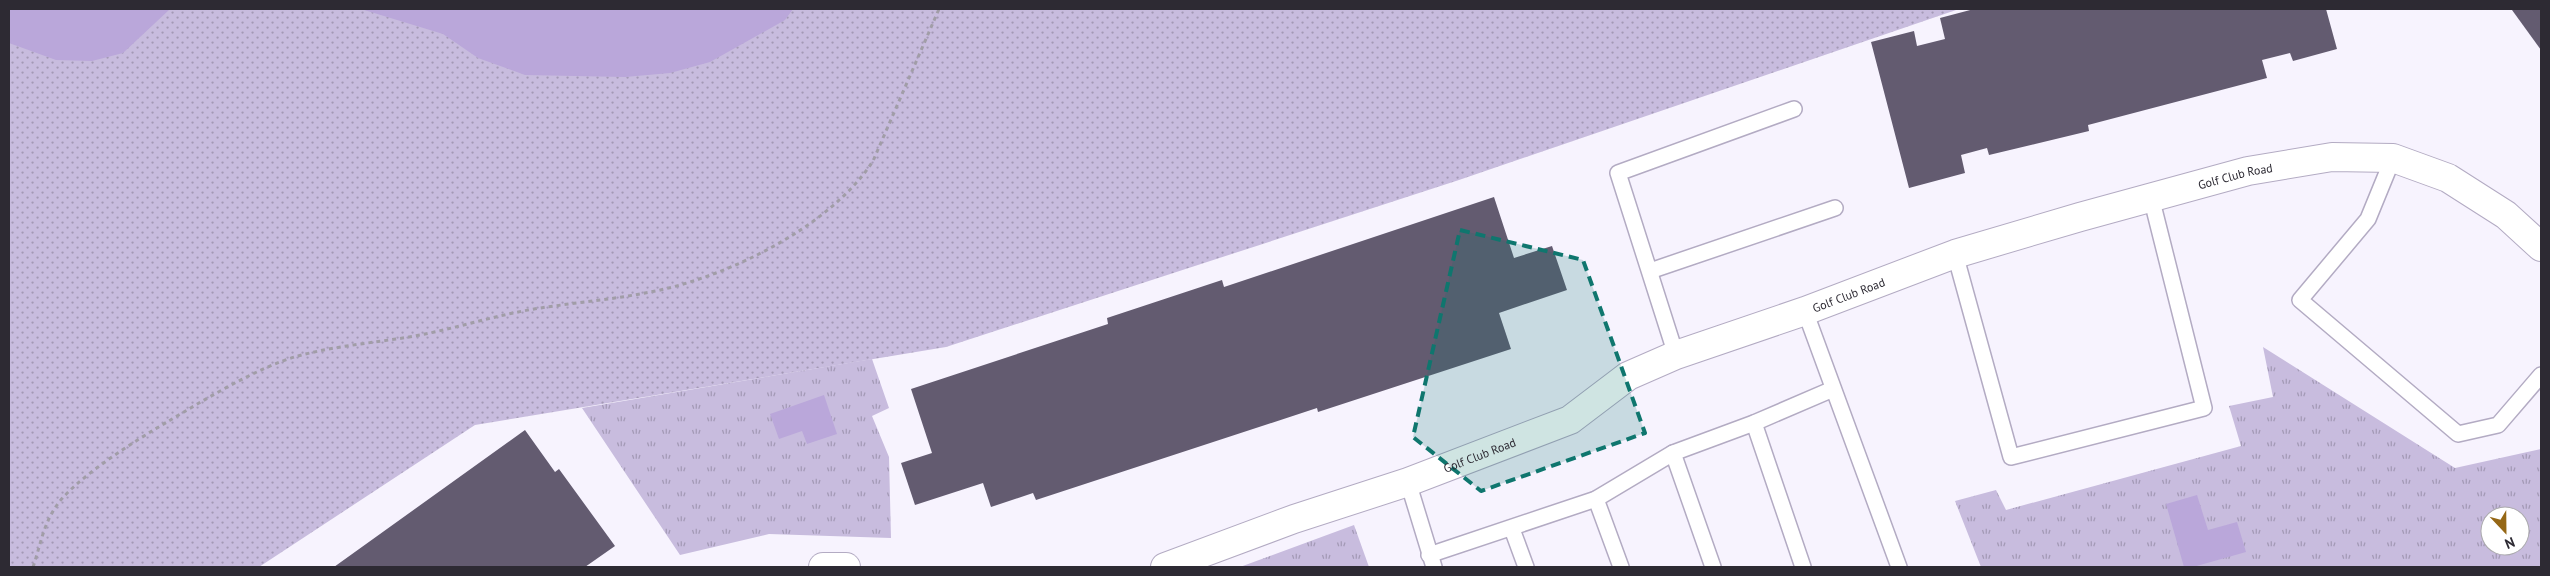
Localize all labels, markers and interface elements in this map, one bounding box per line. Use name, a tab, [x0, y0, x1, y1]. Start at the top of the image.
street label: Golf Club Road	[2196, 160, 2274, 192]
street label: Golf Club Road	[1810, 274, 1887, 315]
street label: Golf Club Road	[1441, 434, 1518, 475]
north arrow	[2480, 506, 2530, 556]
text: N	[2502, 533, 2518, 553]

